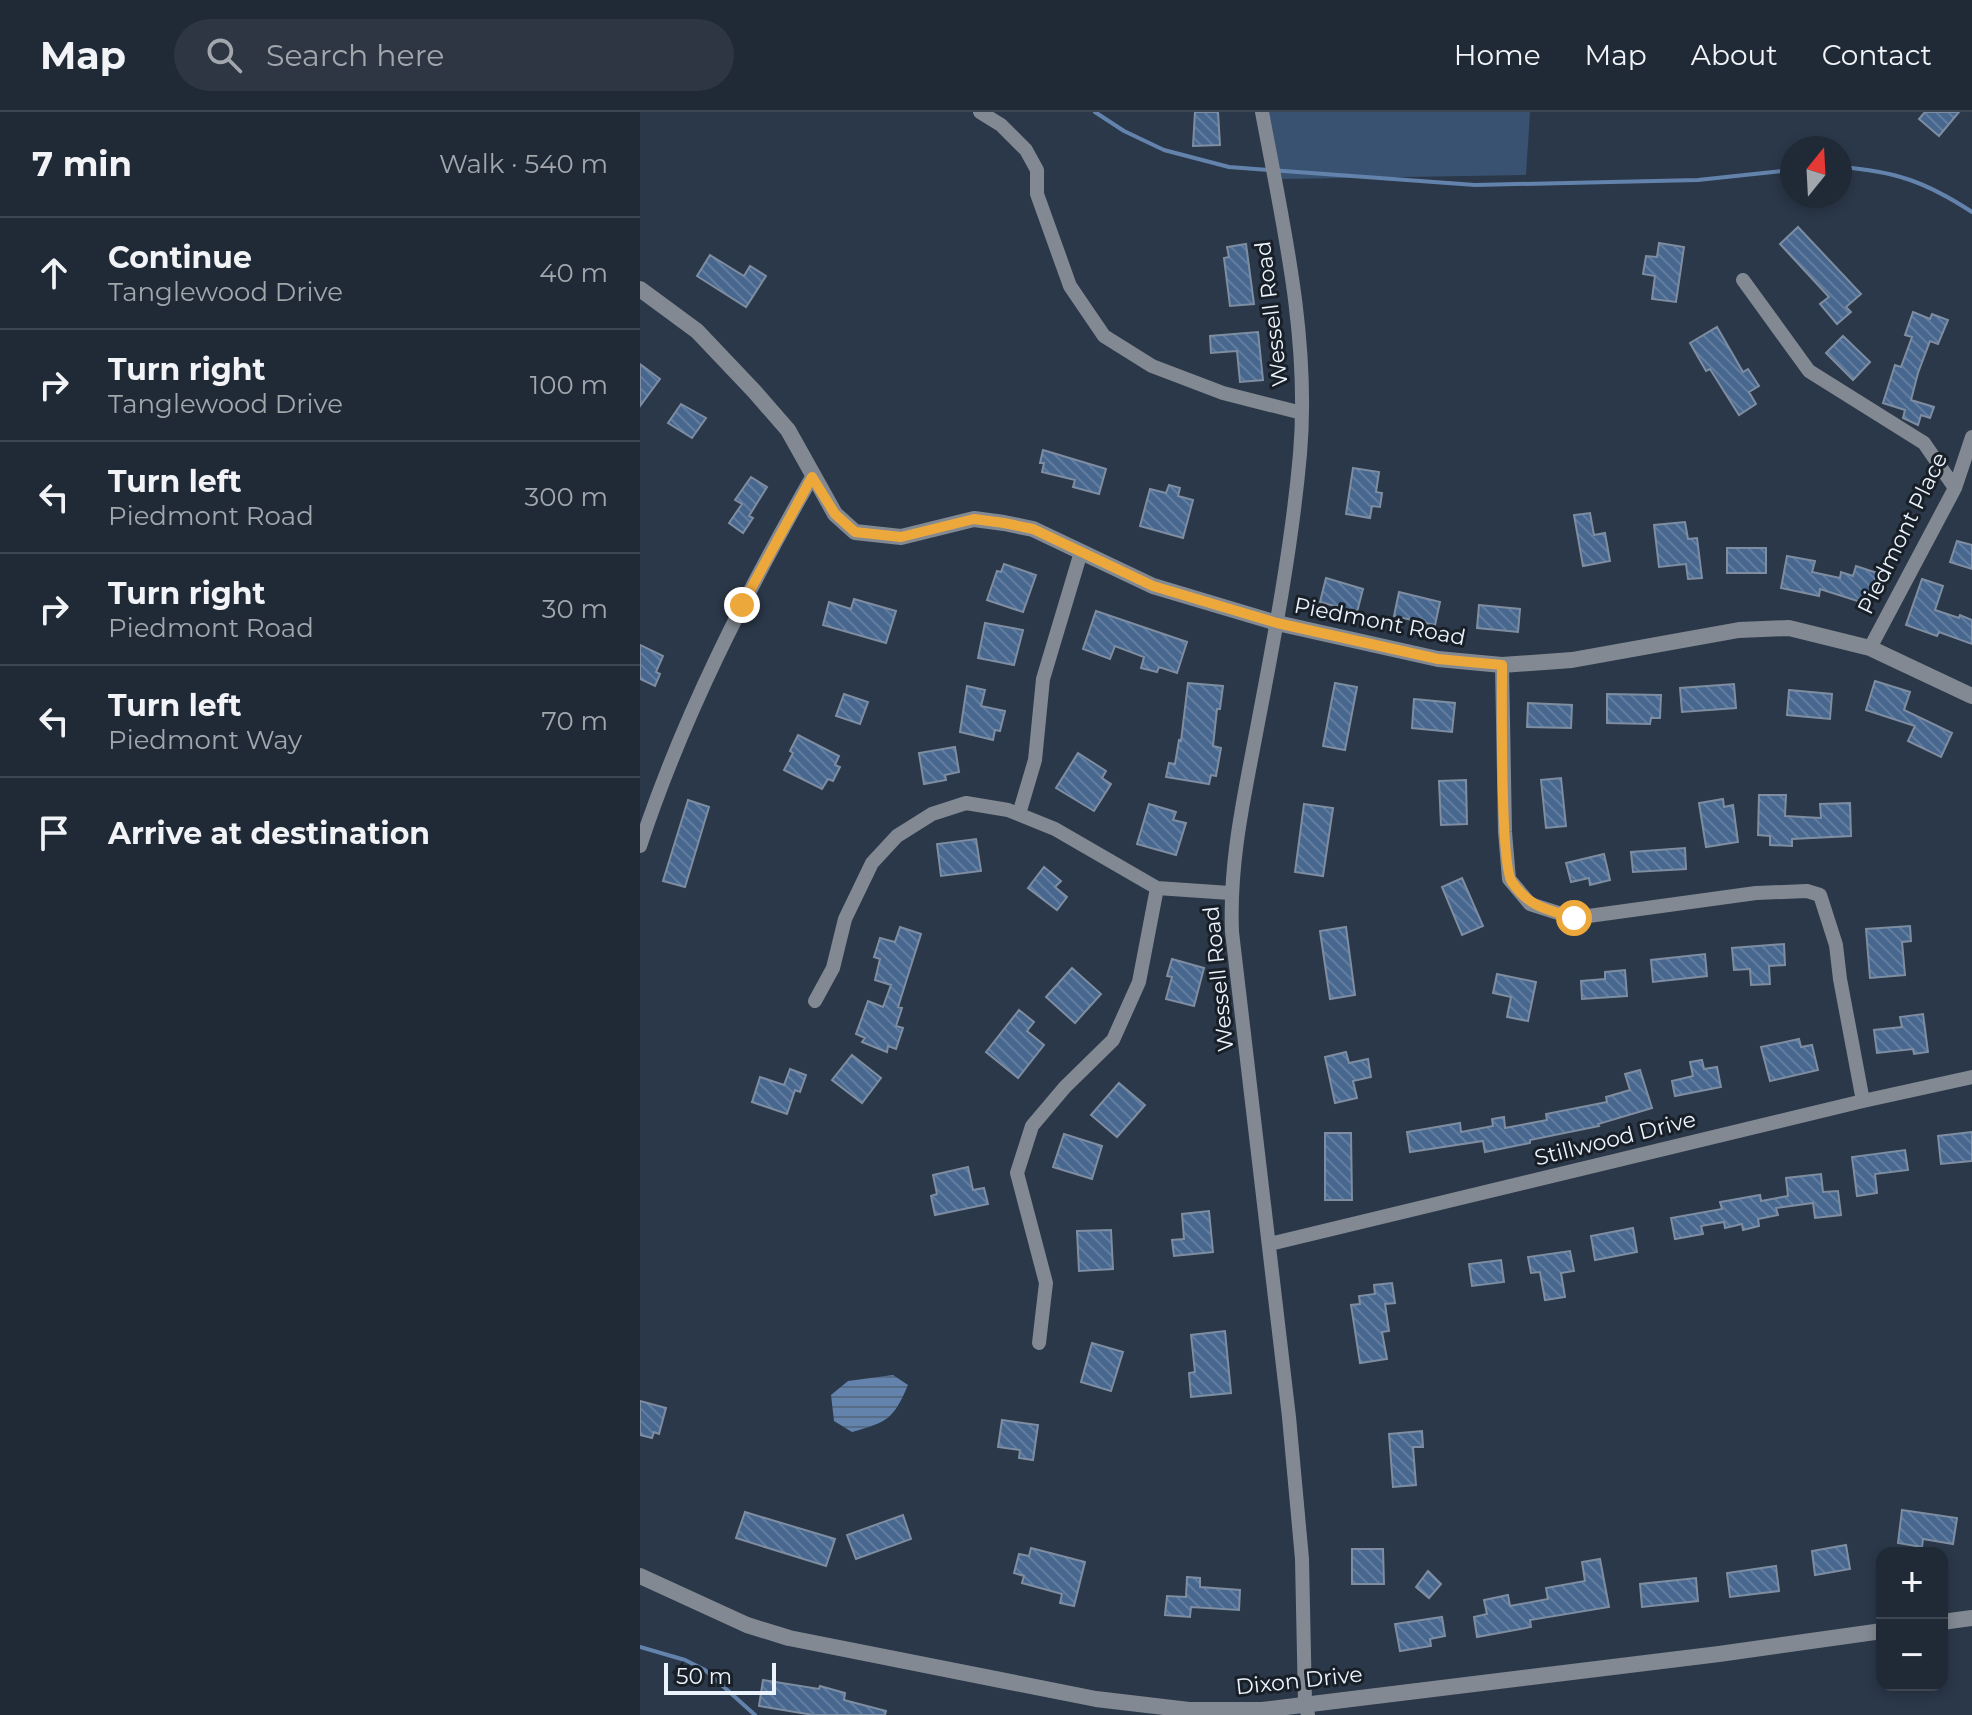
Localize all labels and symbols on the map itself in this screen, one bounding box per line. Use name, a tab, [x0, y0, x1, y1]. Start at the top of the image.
north arrow	[1780, 136, 1852, 208]
street label: Wessell Road	[1249, 240, 1294, 388]
street label: Piedmont Place	[1852, 448, 1953, 619]
route end	[724, 587, 760, 623]
street label: Piedmont Road	[1292, 592, 1468, 651]
route start	[1556, 900, 1592, 936]
street label: Wessell Road	[1197, 905, 1240, 1053]
street label: Stillwood Drive	[1532, 1105, 1698, 1172]
scale bar	[664, 1659, 776, 1695]
street label: Dixon Drive	[1234, 1660, 1364, 1701]

